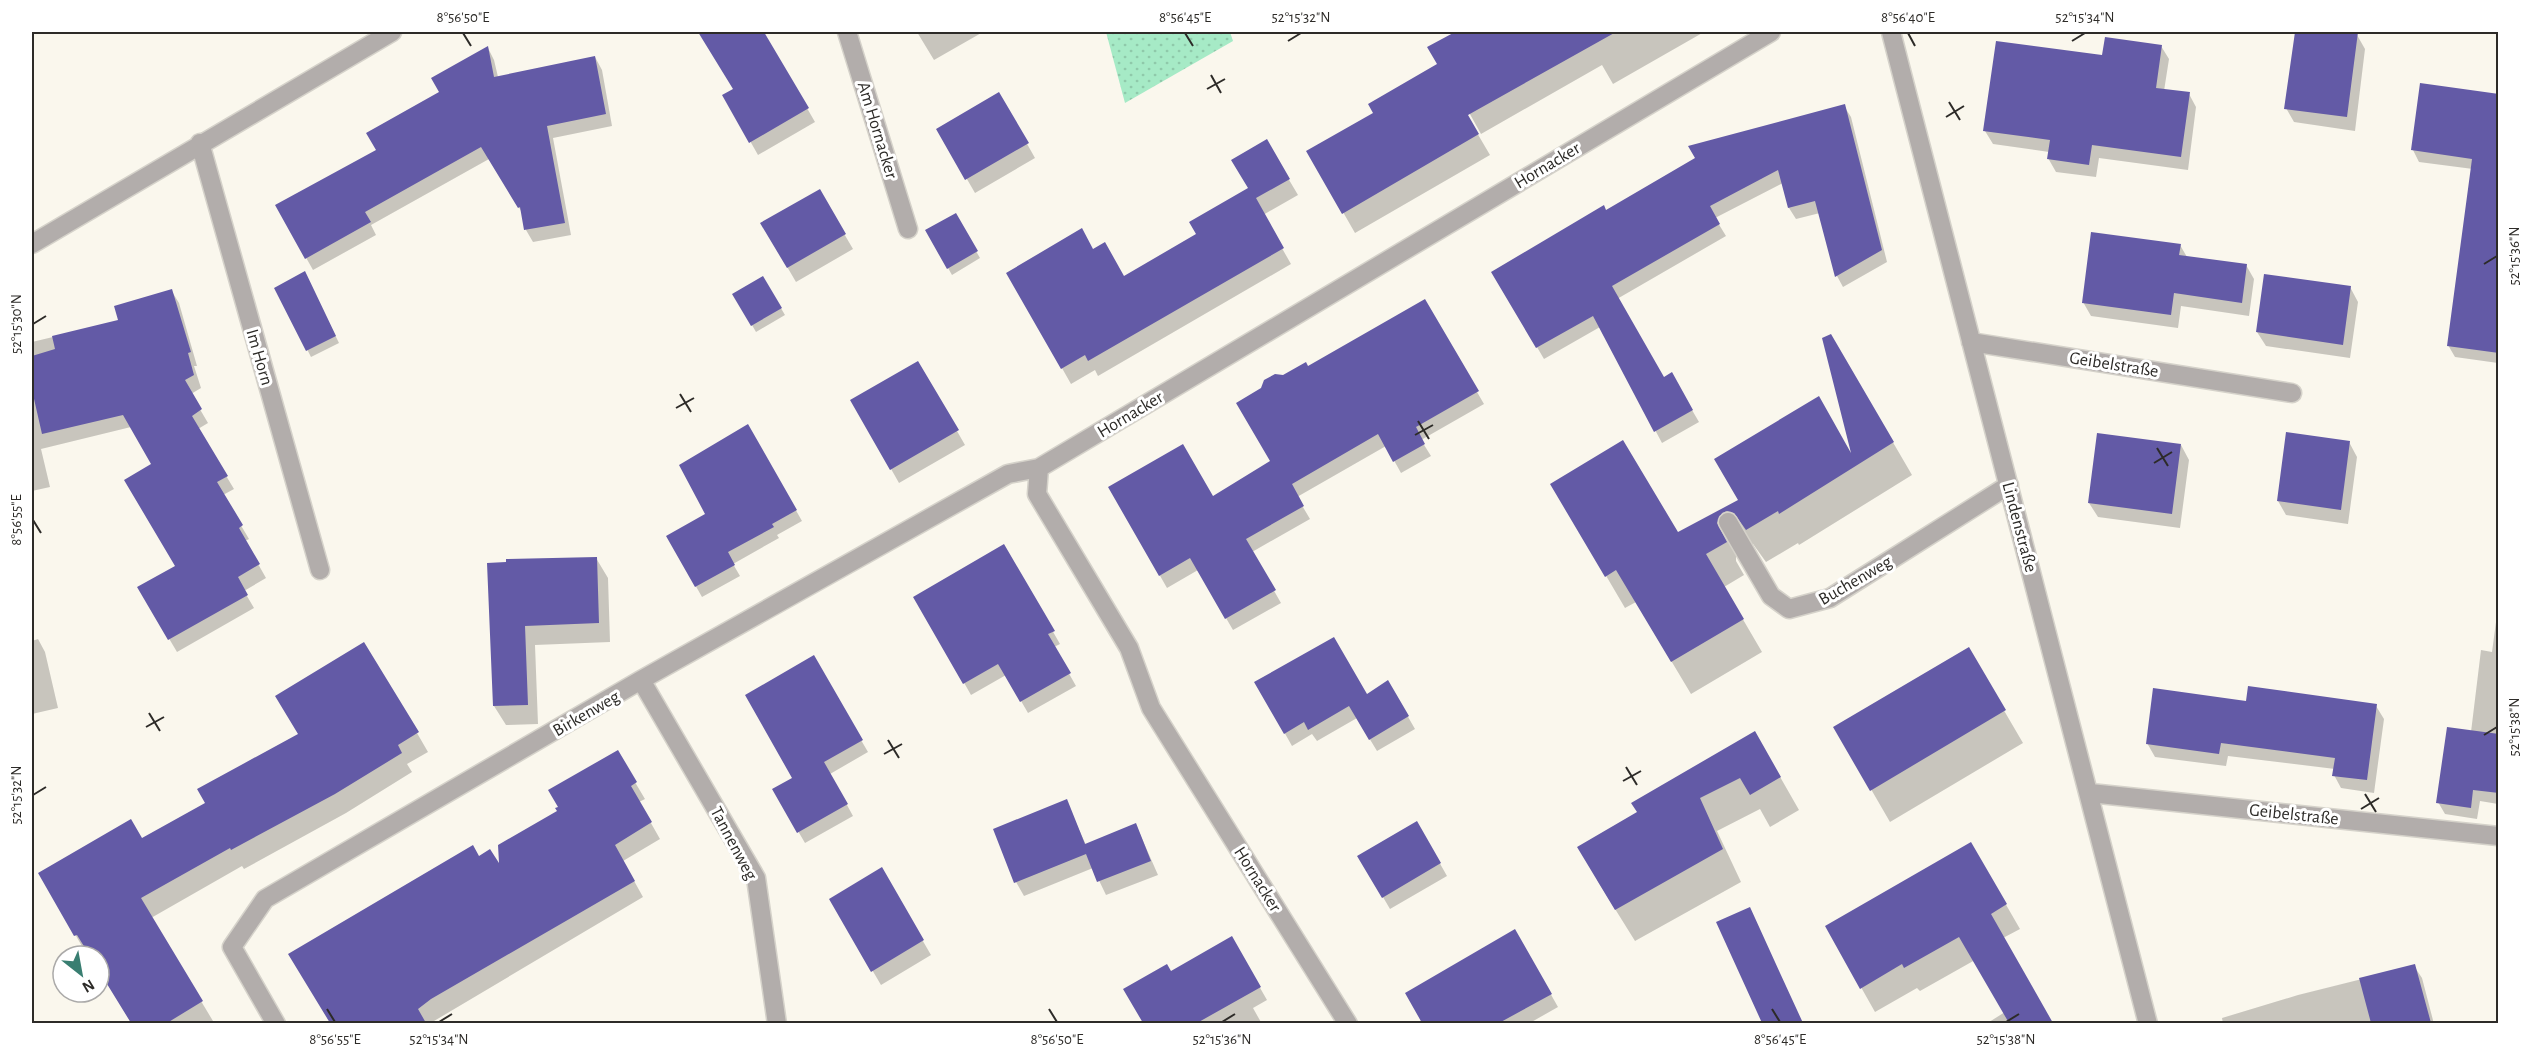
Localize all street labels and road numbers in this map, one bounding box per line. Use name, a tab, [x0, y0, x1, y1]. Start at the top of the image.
street label: Am Hornacker	[854, 80, 900, 181]
street label: Hornacker	[1512, 139, 1584, 192]
street label: Im Horn	[242, 327, 276, 388]
street label: Geibelstraße	[2068, 349, 2160, 381]
street label: Hornacker	[1095, 388, 1167, 441]
street label: Lindenstraße	[1998, 480, 2040, 574]
street label: Buchenweg	[1816, 553, 1895, 609]
street label: Birkenweg	[550, 688, 623, 740]
street label: Geibelstraße	[2248, 801, 2339, 829]
street label: Tannenweg	[706, 804, 760, 883]
street label: Hornacker	[1230, 844, 1284, 915]

